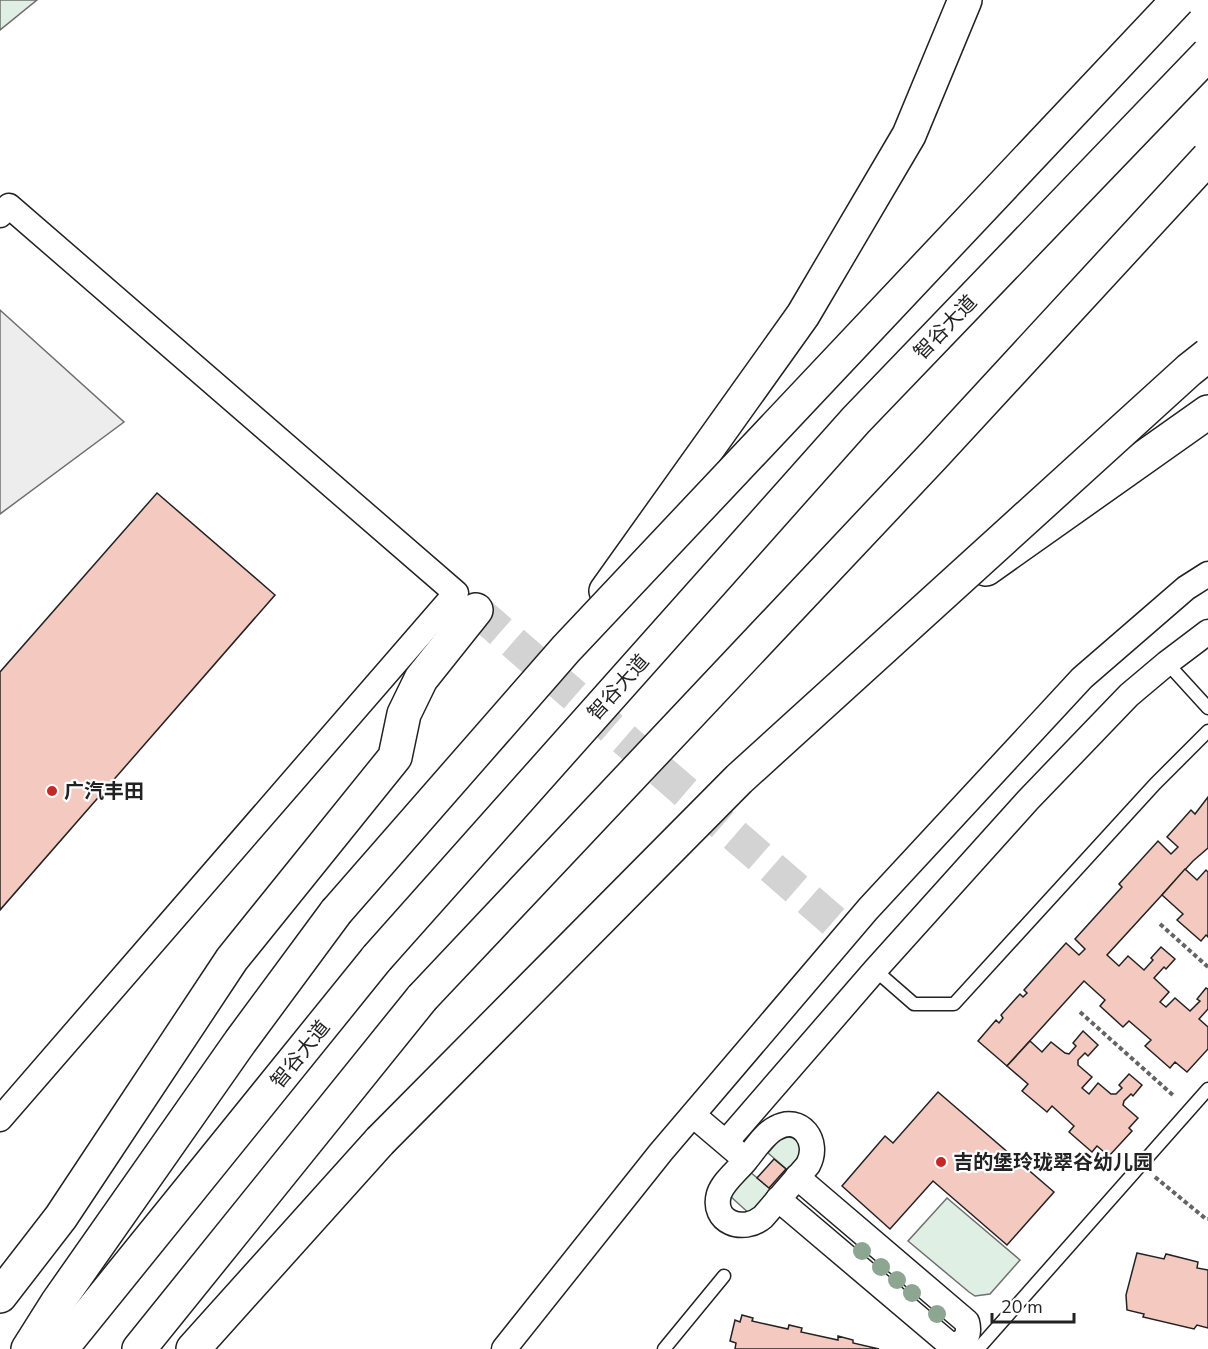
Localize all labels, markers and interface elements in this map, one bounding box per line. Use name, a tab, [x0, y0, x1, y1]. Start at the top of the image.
street label: 智谷大道	[908, 289, 983, 365]
street label: 智谷大道	[582, 649, 655, 726]
place label: 广汽丰田	[64, 778, 144, 805]
marker: 广汽丰田	[45, 784, 59, 798]
street label: 智谷大道	[265, 1015, 336, 1094]
place label: 吉的堡玲珑翠谷幼儿园	[953, 1149, 1153, 1176]
marker: 吉的堡玲珑翠谷幼儿园	[934, 1155, 948, 1169]
scale bar	[992, 1286, 1074, 1324]
text: 20 m	[1001, 1295, 1043, 1319]

